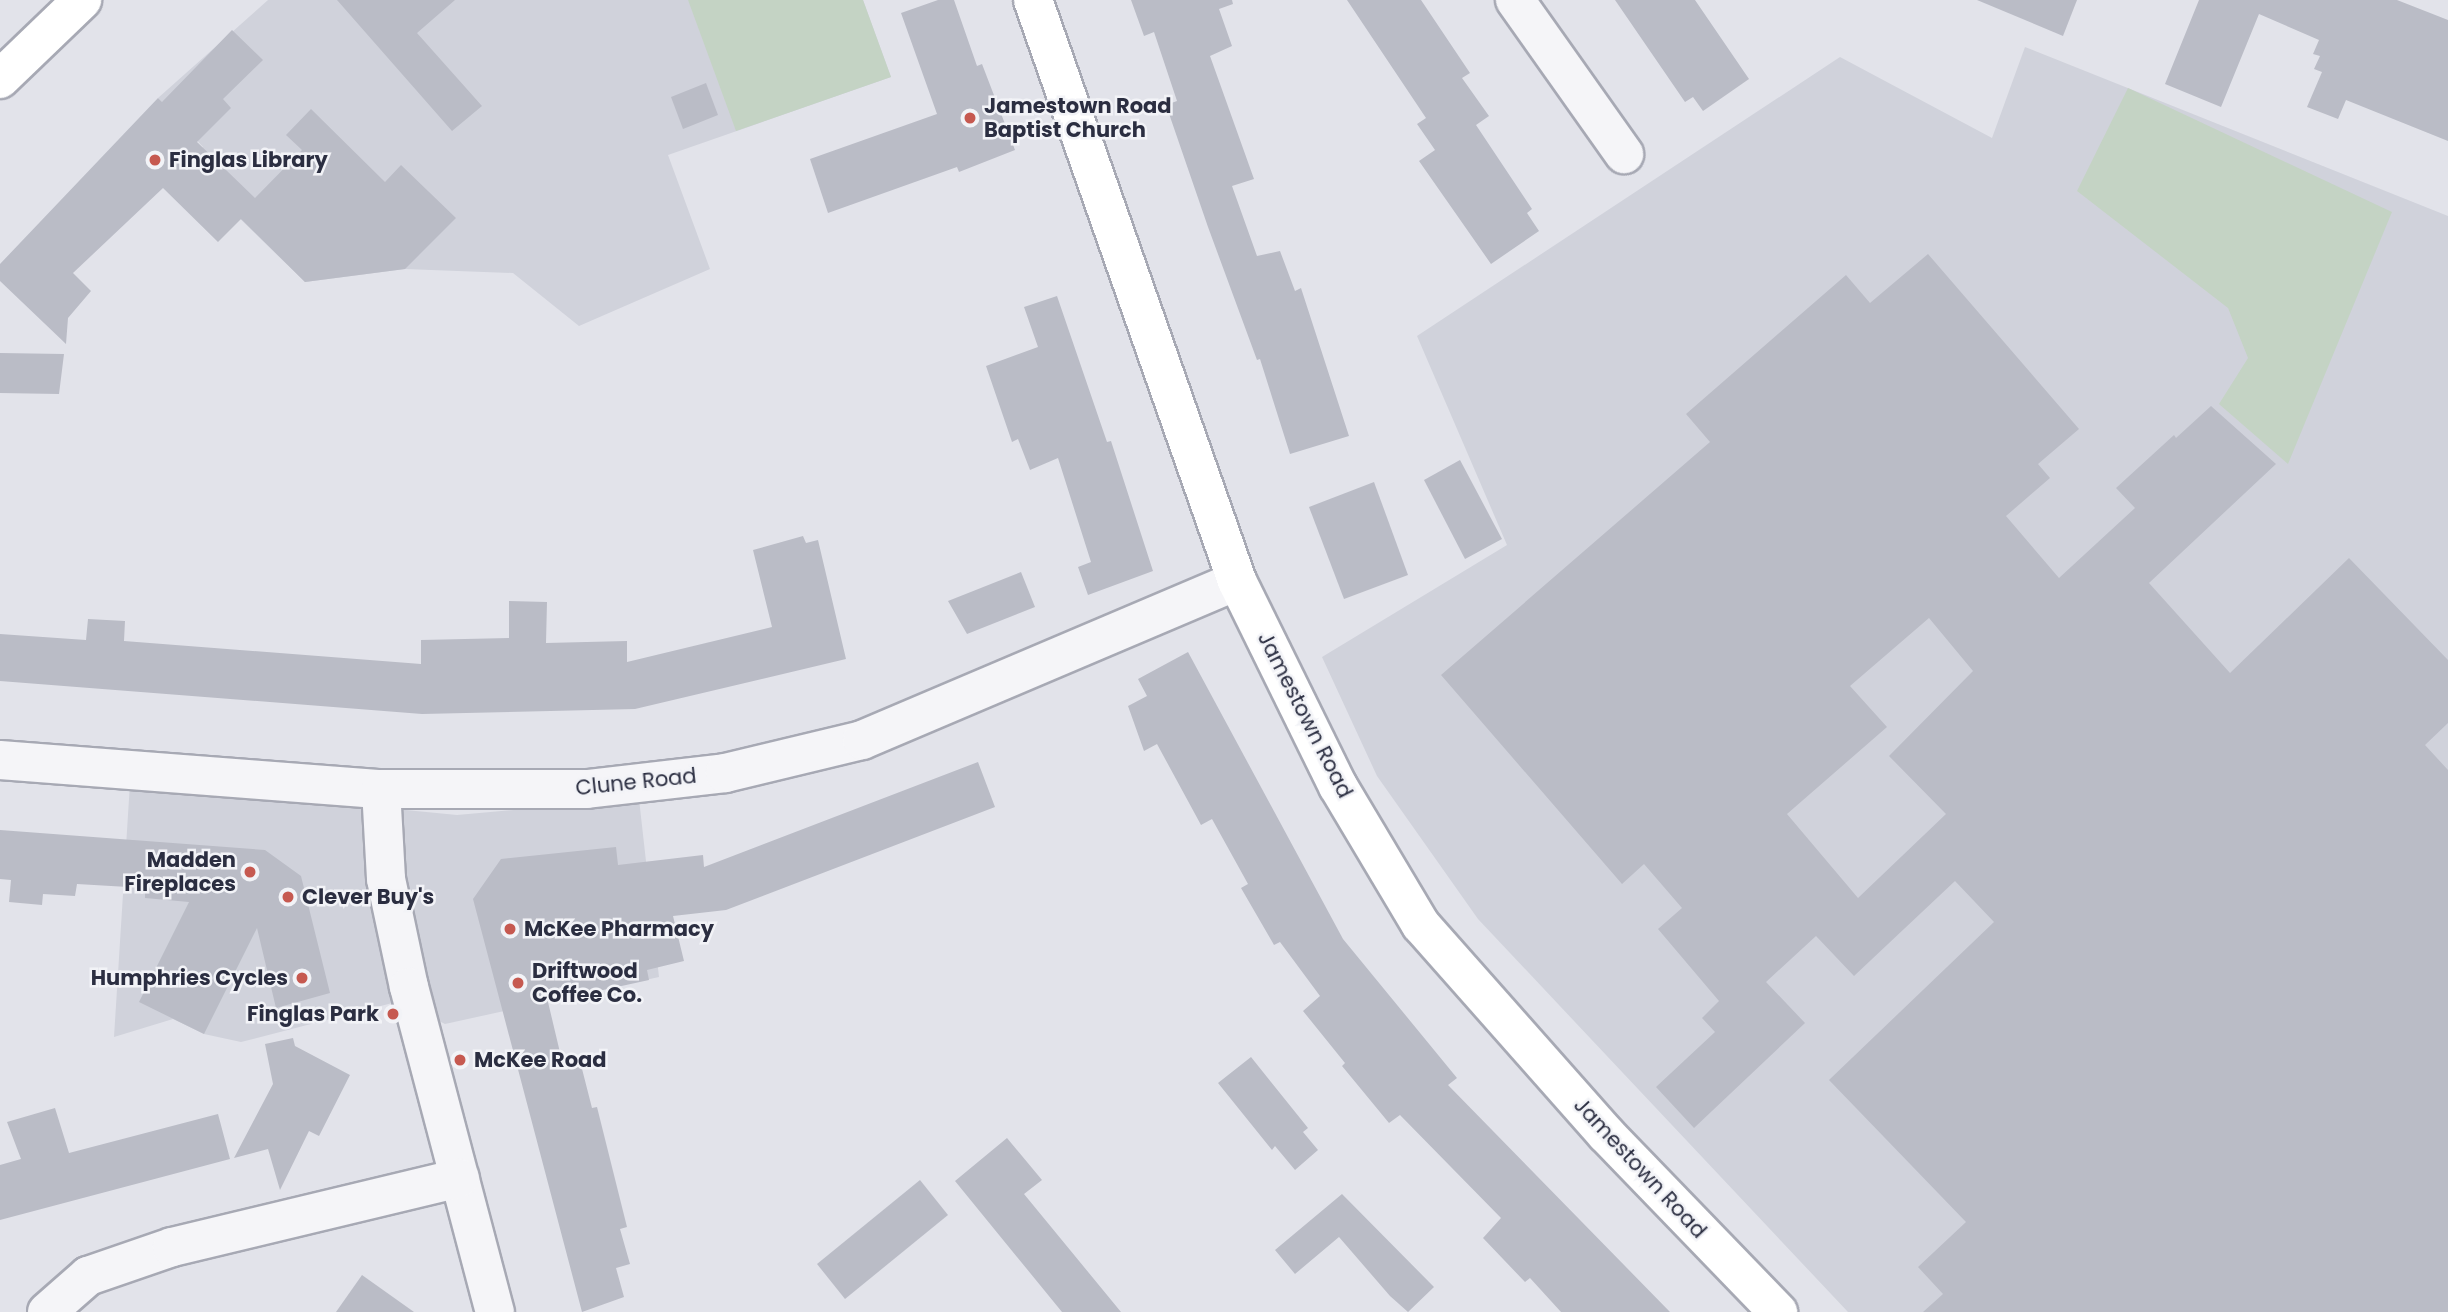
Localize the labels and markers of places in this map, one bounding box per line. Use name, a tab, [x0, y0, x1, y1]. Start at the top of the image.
place label: Jamestown Road Baptist Church	[984, 93, 1172, 143]
marker: Jamestown Road Baptist Church	[962, 110, 978, 126]
place label: Finglas Library	[169, 147, 328, 173]
marker: Finglas Library	[147, 152, 163, 168]
place label: Madden Fireplaces	[124, 847, 236, 897]
marker: Madden Fireplaces	[242, 864, 258, 880]
place label: Clever Buy's	[302, 884, 434, 910]
marker: Clever Buy's	[280, 889, 296, 905]
place label: McKee Pharmacy	[524, 916, 714, 942]
marker: McKee Pharmacy	[502, 921, 518, 937]
place label: Driftwood Coffee Co.	[532, 958, 642, 1008]
place label: Humphries Cycles	[91, 965, 288, 991]
marker: Humphries Cycles	[294, 970, 310, 986]
marker: Driftwood Coffee Co.	[510, 975, 526, 991]
place label: Finglas Park	[247, 1001, 379, 1027]
marker: Finglas Park	[385, 1006, 401, 1022]
place label: McKee Road	[474, 1047, 607, 1073]
marker: McKee Road	[452, 1052, 468, 1068]

